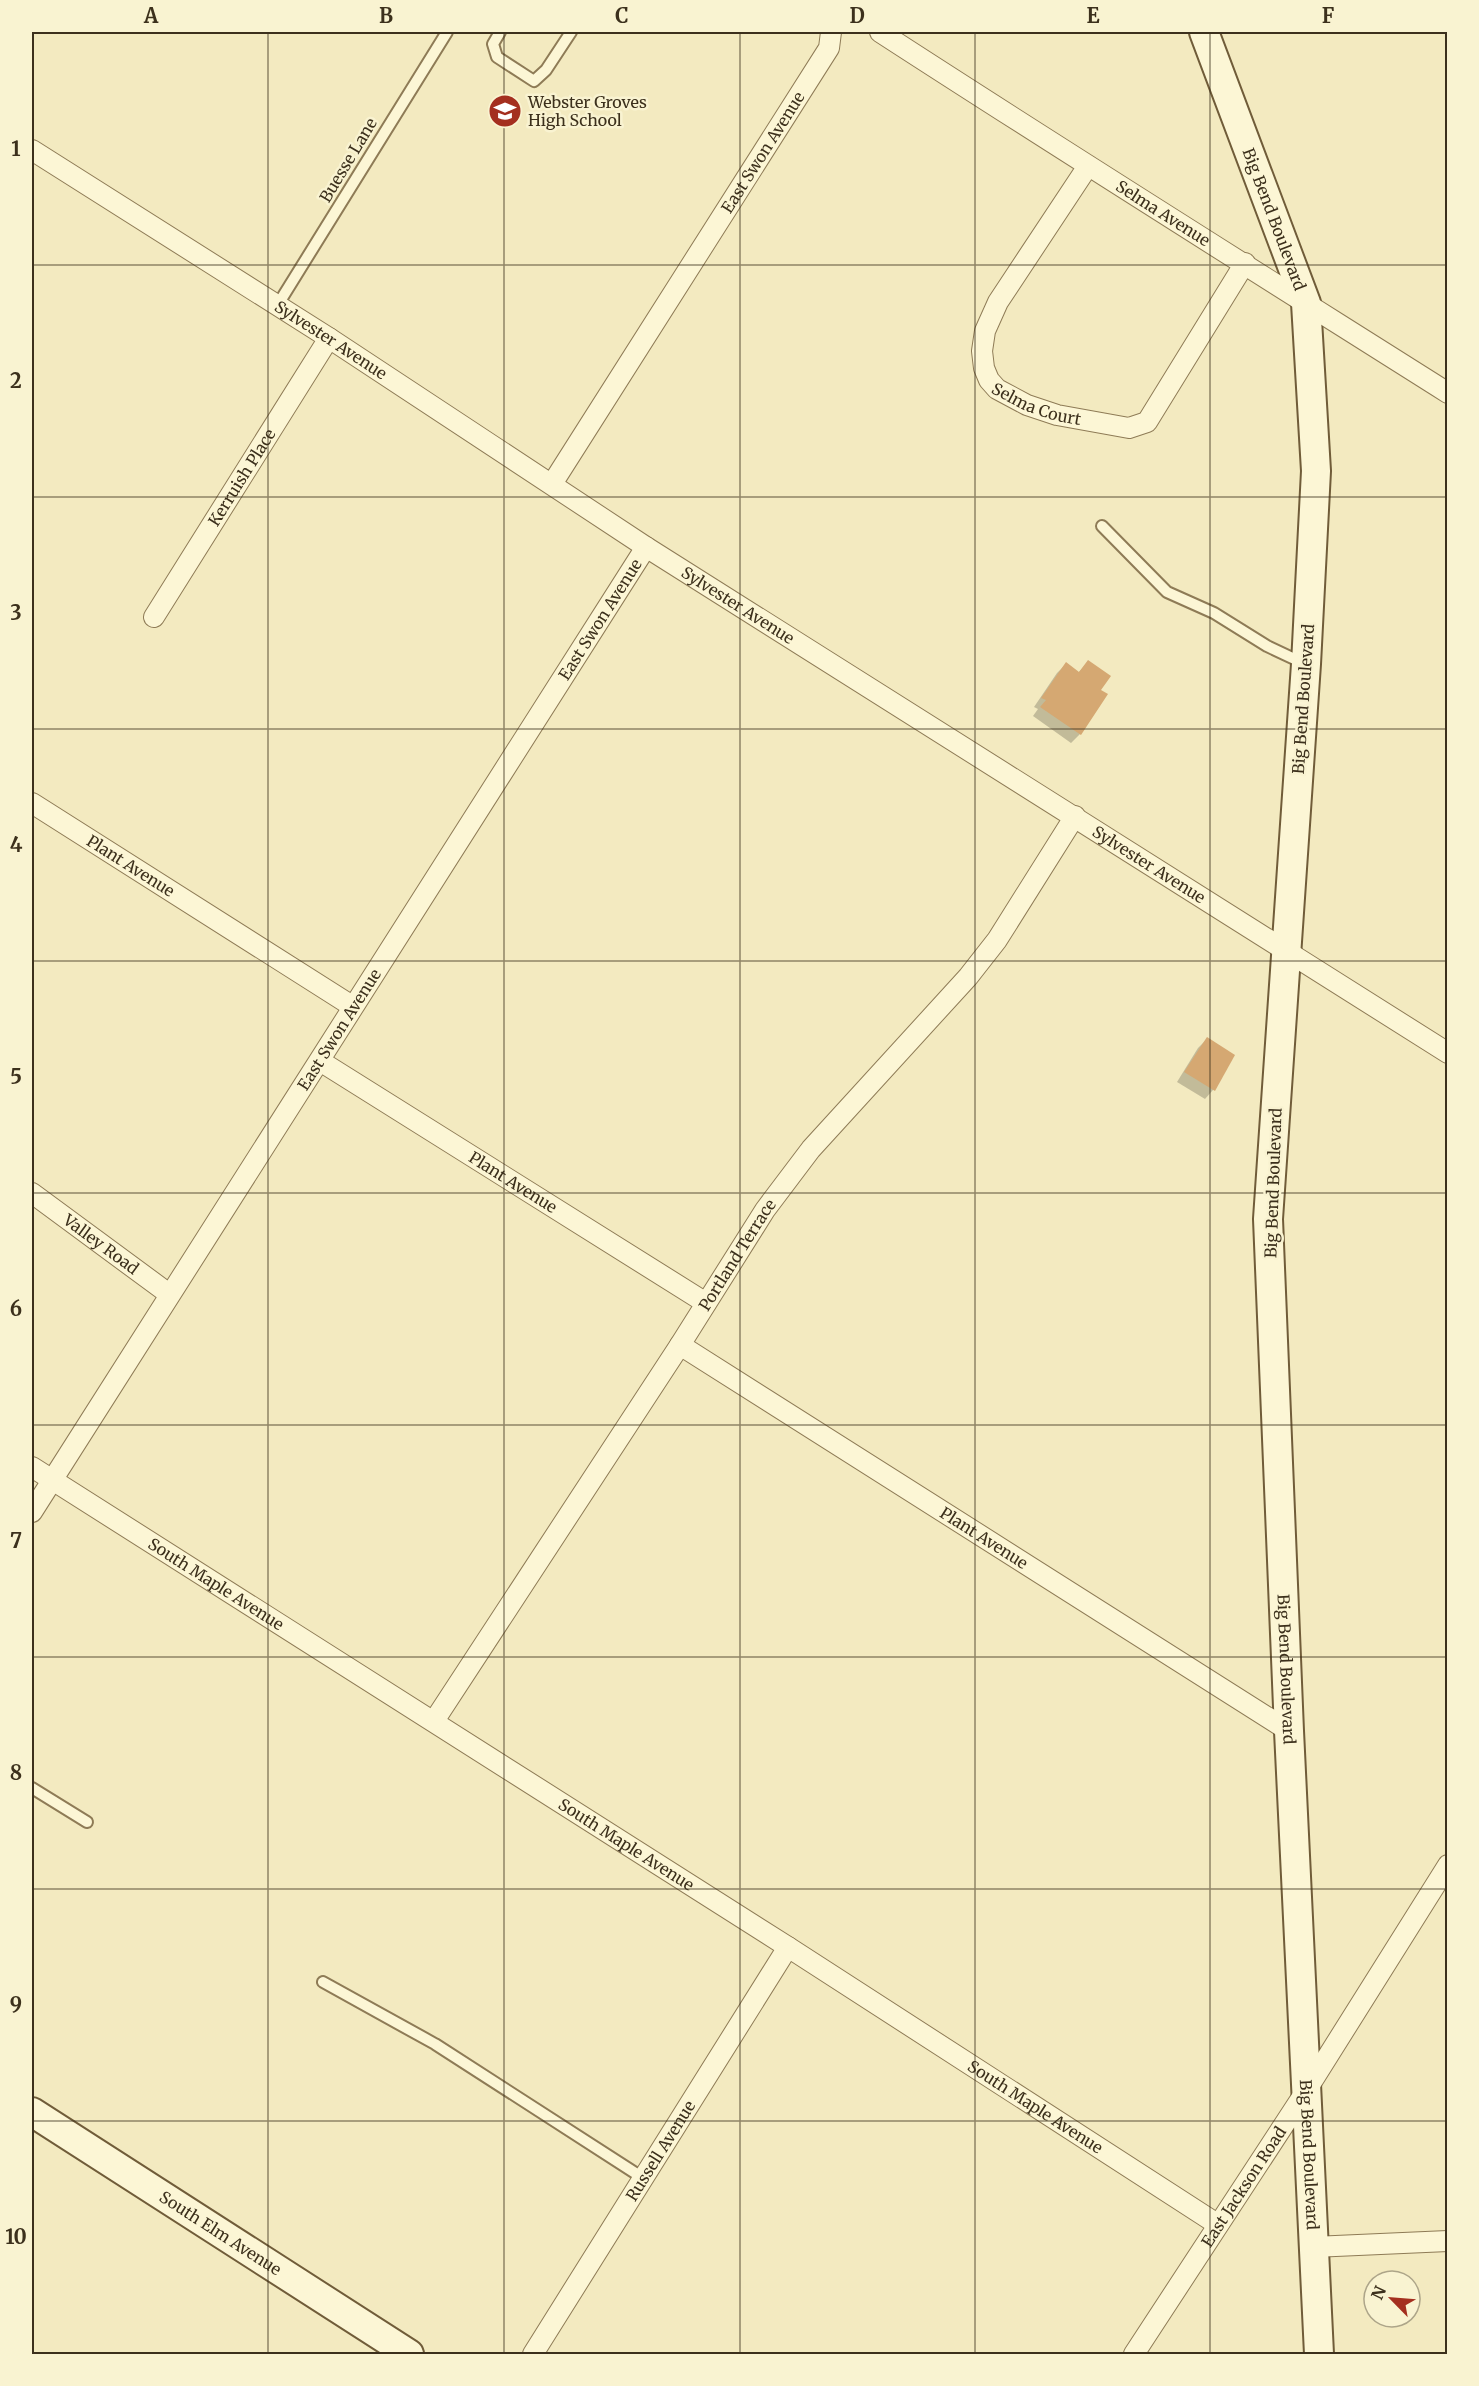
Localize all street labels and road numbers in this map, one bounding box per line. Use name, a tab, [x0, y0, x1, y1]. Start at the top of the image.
street label: East Swon Avenue	[717, 88, 809, 217]
street label: Buesse Lane	[315, 114, 381, 206]
street label: Big Bend Boulevard	[1239, 145, 1310, 293]
street label: Selma Avenue	[1112, 176, 1214, 250]
street label: Sylvester Avenue	[271, 296, 391, 383]
street label: Selma Court	[988, 378, 1083, 429]
street label: Kerruish Place	[204, 425, 280, 530]
street label: East Swon Avenue	[554, 555, 646, 684]
street label: Sylvester Avenue	[678, 562, 798, 648]
street label: Big Bend Boulevard	[1288, 623, 1318, 775]
street label: Sylvester Avenue	[1089, 821, 1209, 907]
street label: Plant Avenue	[83, 830, 178, 901]
street label: East Swon Avenue	[293, 965, 385, 1094]
street label: Big Bend Boulevard	[1260, 1107, 1286, 1259]
street label: Plant Avenue	[465, 1147, 561, 1217]
street label: Portland Terrace	[694, 1195, 780, 1314]
street label: Valley Road	[59, 1209, 143, 1279]
street label: Plant Avenue	[936, 1502, 1032, 1573]
street label: South Maple Avenue	[145, 1533, 288, 1634]
street label: Big Bend Boulevard	[1273, 1594, 1300, 1745]
street label: South Maple Avenue	[555, 1794, 698, 1895]
street label: South Maple Avenue	[964, 2056, 1107, 2158]
street label: Big Bend Boulevard	[1296, 2079, 1323, 2231]
street label: Russell Avenue	[621, 2097, 699, 2205]
street label: East Jackson Road	[1197, 2122, 1290, 2251]
street label: South Elm Avenue	[156, 2187, 285, 2279]

